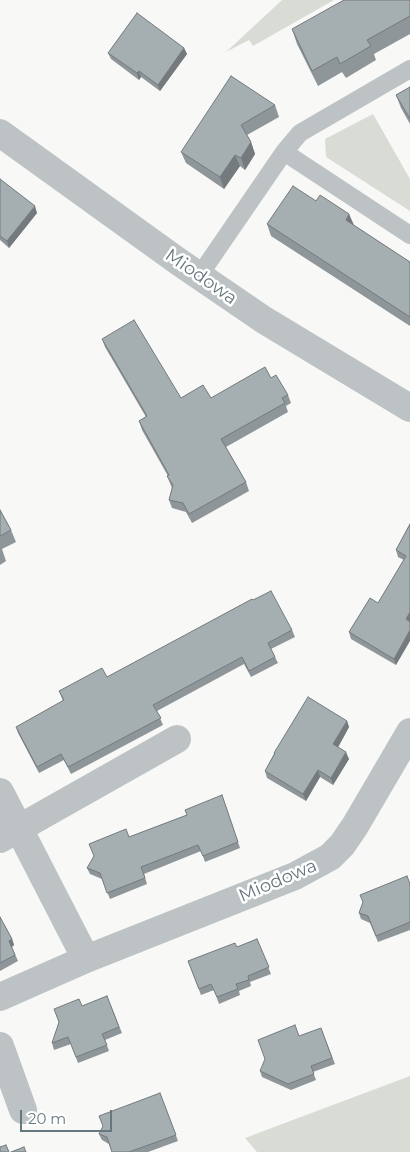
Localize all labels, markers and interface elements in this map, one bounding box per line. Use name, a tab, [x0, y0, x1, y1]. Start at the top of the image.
street label: Miodowa	[161, 244, 241, 310]
street label: Miodowa	[236, 855, 320, 907]
scale bar	[22, 1100, 115, 1132]
text: 20 m	[28, 1109, 66, 1128]

